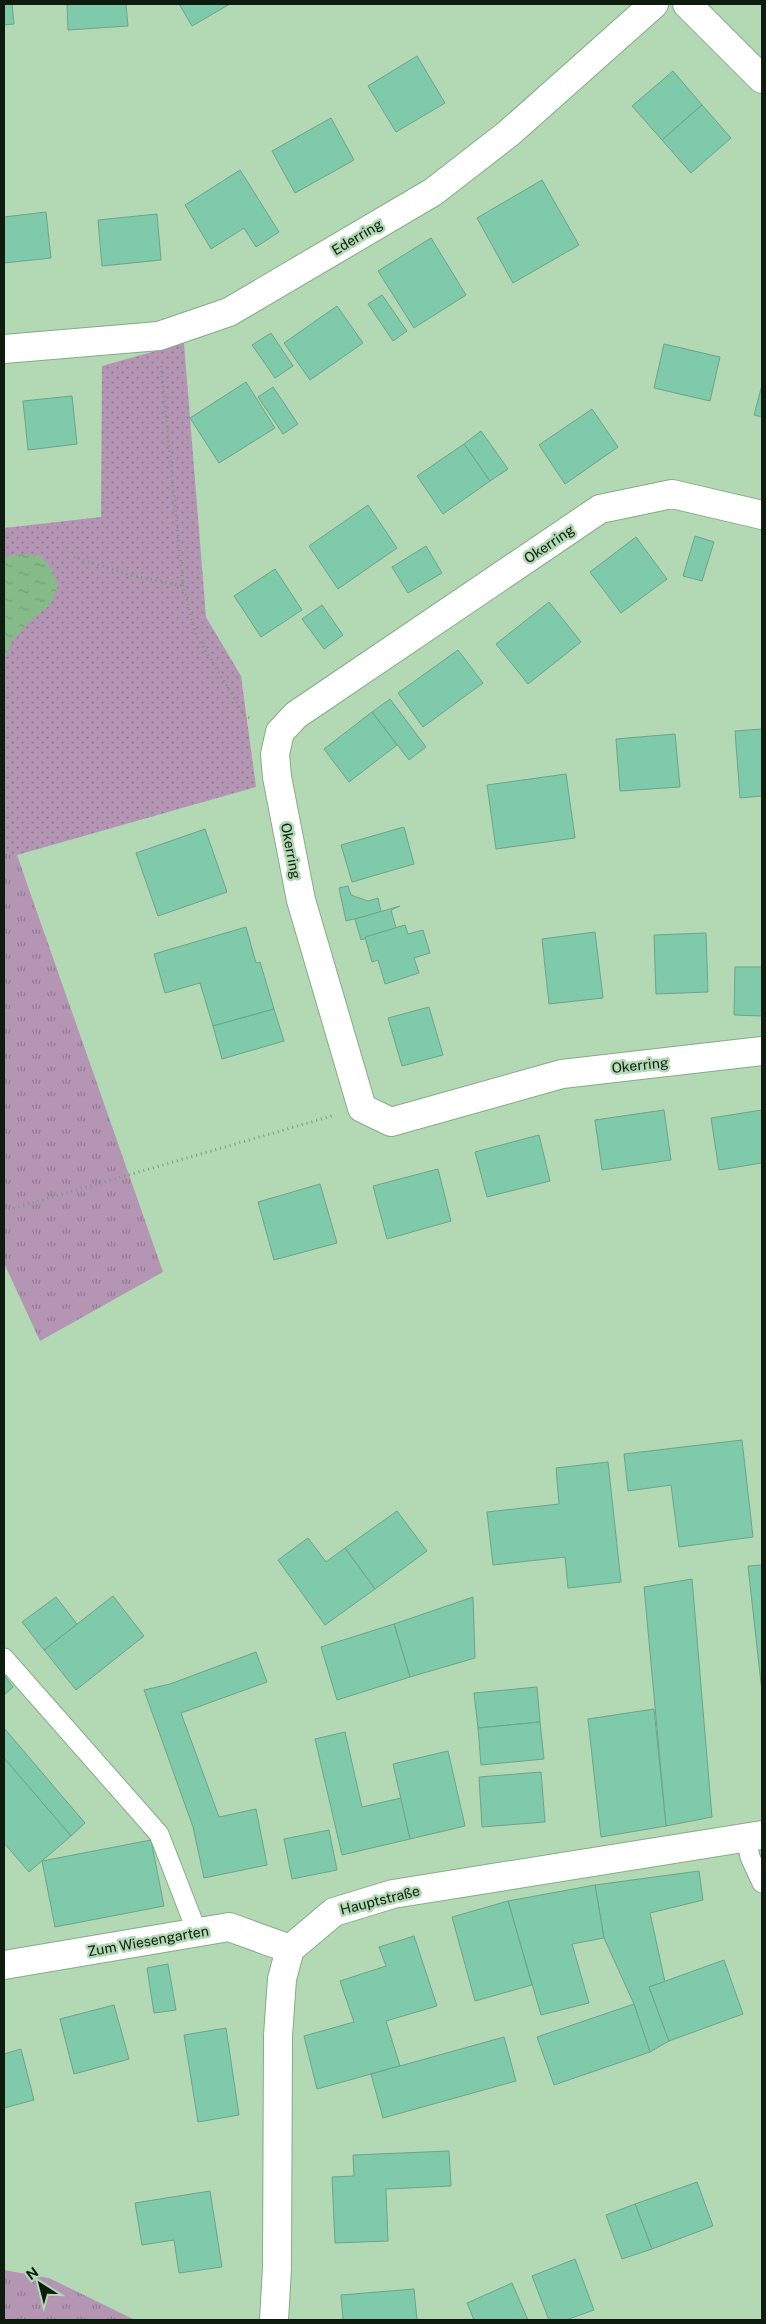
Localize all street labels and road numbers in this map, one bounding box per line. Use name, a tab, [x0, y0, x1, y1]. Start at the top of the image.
street label: Ederring	[329, 216, 385, 258]
street label: Okerring	[521, 521, 577, 567]
street label: Okerring	[278, 822, 304, 881]
street label: Okerring	[611, 1054, 669, 1076]
street label: Hauptstraße	[338, 1882, 422, 1918]
street label: Zum Wiesengarten	[86, 1922, 210, 1960]

